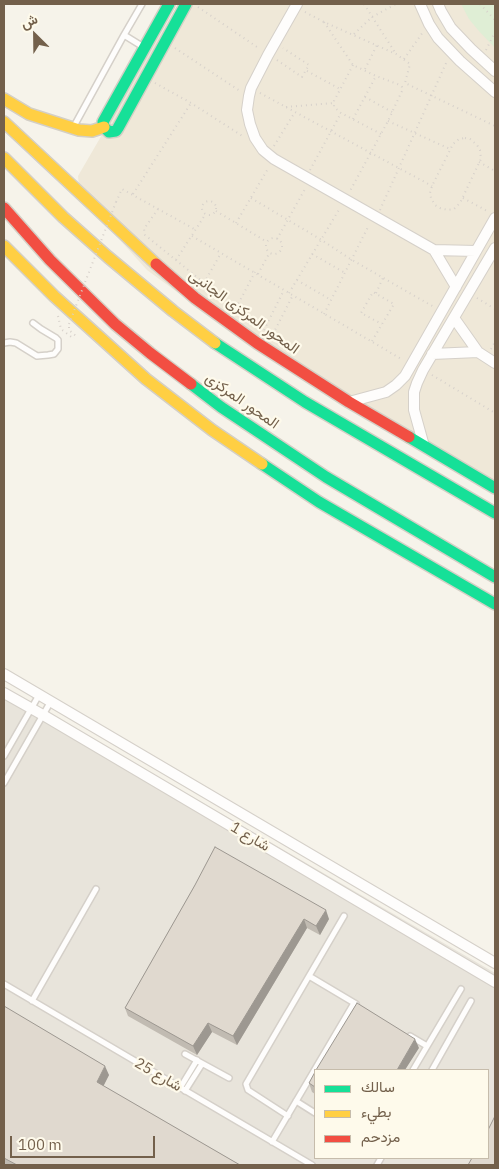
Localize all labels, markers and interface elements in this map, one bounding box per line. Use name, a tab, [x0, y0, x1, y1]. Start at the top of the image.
north arrow	[10, 10, 60, 60]
text: ش	[18, 10, 40, 33]
street label: المحور المركزى الجانبى	[185, 266, 303, 358]
street label: المحور المركزى	[202, 369, 282, 433]
street label: شارع 1	[227, 818, 273, 856]
street label: شارع 25	[131, 1054, 185, 1096]
legend	[314, 1069, 489, 1159]
text: سالك	[361, 1077, 395, 1096]
text: بطيء	[361, 1102, 391, 1121]
scale bar	[12, 1126, 158, 1158]
text: مزدحم	[361, 1127, 400, 1146]
text: 100 m	[18, 1135, 62, 1154]

